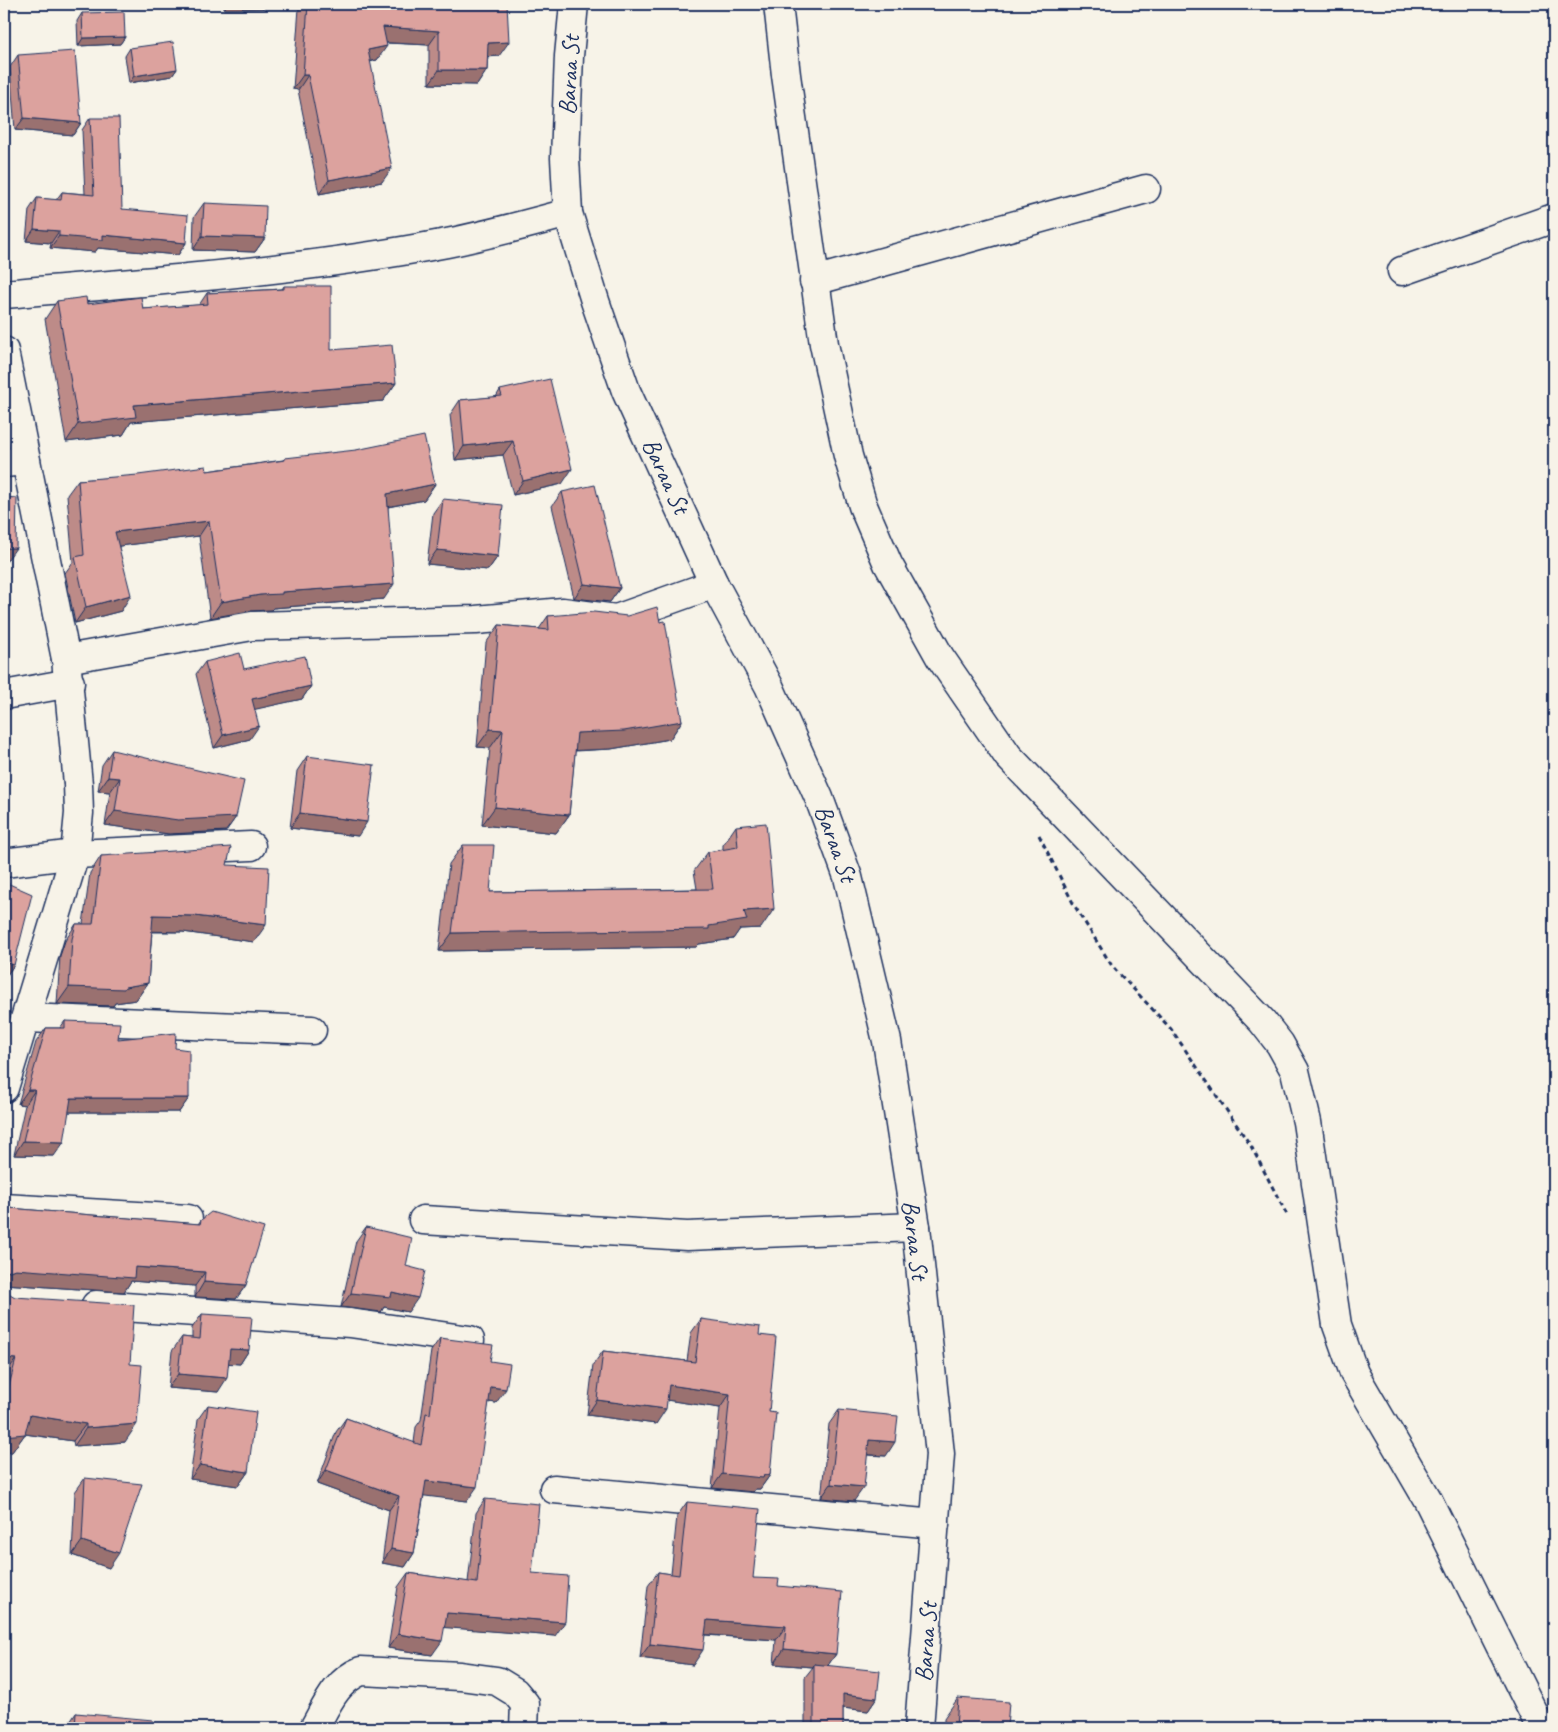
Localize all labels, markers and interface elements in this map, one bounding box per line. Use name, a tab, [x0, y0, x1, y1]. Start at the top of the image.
street label: Baraa St	[551, 32, 587, 116]
street label: Baraa St	[635, 433, 698, 521]
street label: Baraa St	[807, 801, 865, 888]
street label: Baraa St	[894, 1199, 936, 1284]
street label: Baraa St	[907, 1598, 945, 1683]

